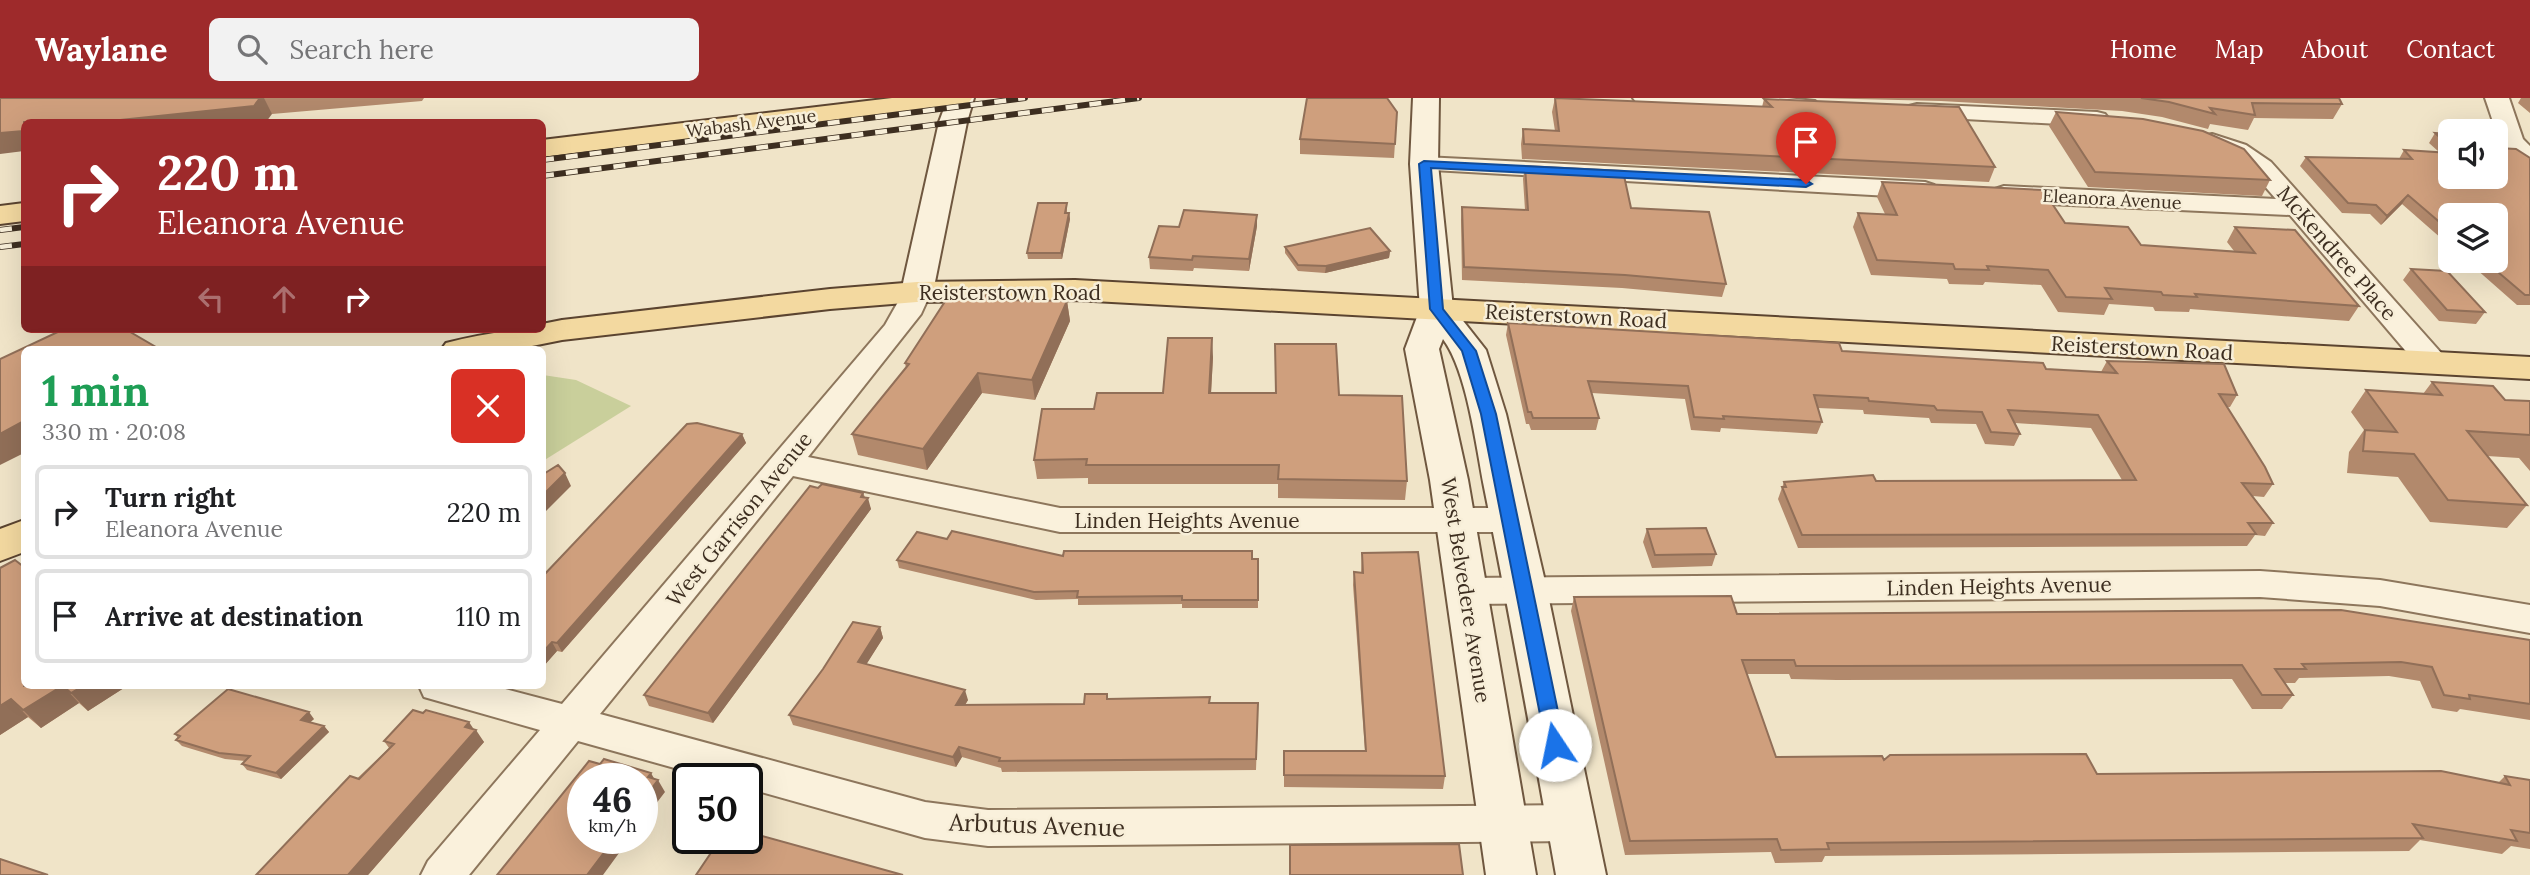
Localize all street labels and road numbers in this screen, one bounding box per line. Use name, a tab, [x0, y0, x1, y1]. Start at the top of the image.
street label: Wabash Avenue	[684, 104, 818, 142]
street label: McKendree Place	[2271, 180, 2403, 326]
street label: Eleanora Avenue	[2042, 184, 2182, 214]
street label: Reisterstown Road	[919, 279, 1101, 306]
street label: Reisterstown Road	[1484, 298, 1668, 334]
street label: Reisterstown Road	[2050, 330, 2234, 366]
street label: West Garrison Avenue	[660, 426, 818, 612]
street label: West Belvedere Avenue	[1435, 475, 1497, 705]
street label: Linden Heights Avenue	[1074, 507, 1300, 534]
street label: Linden Heights Avenue	[1886, 571, 2112, 601]
street label: Arbutus Avenue	[947, 806, 1126, 844]

